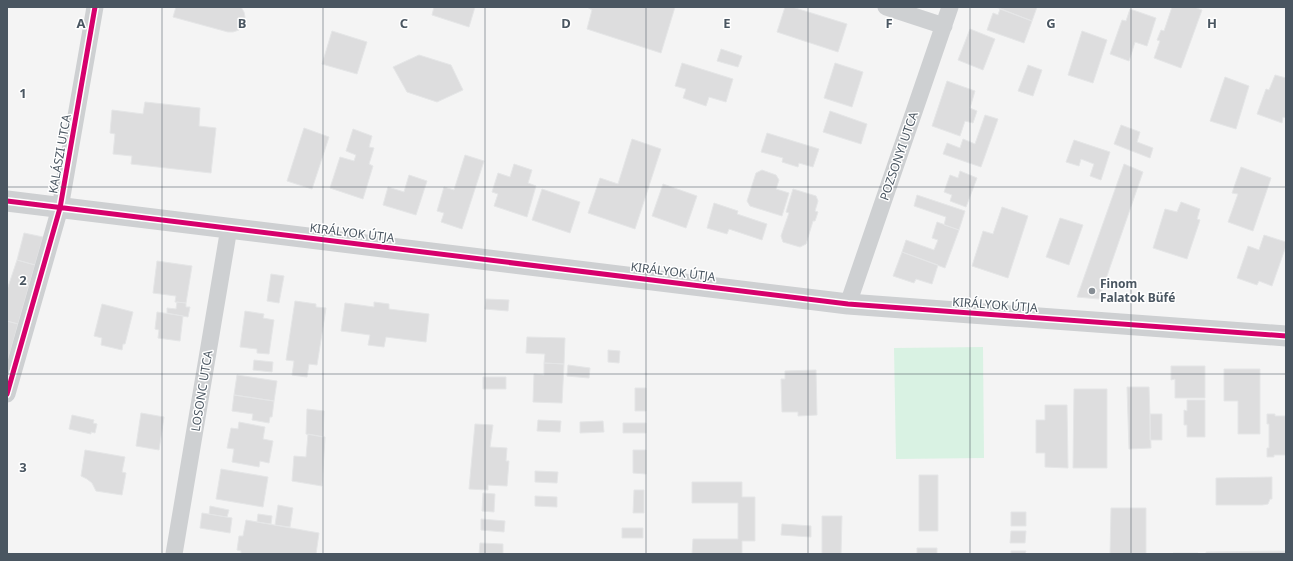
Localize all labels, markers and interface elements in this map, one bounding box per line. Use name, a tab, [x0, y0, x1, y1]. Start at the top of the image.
text: A	[77, 14, 86, 32]
text: B	[238, 14, 246, 32]
text: C	[400, 14, 408, 32]
text: D	[561, 14, 571, 32]
text: E	[723, 14, 731, 32]
text: F	[885, 14, 893, 32]
text: G	[1046, 14, 1056, 32]
text: H	[1207, 14, 1217, 32]
text: 1	[19, 84, 27, 102]
street label: POZSONYI UTCA	[875, 109, 922, 203]
street label: KALÁSZI UTCA	[44, 113, 75, 195]
street label: KIRÁLYOK ÚTJA	[309, 219, 396, 246]
street label: KIRÁLYOK ÚTJA	[630, 258, 717, 285]
text: 2	[19, 271, 27, 289]
place label: Finom Falatok Büfé	[1100, 275, 1175, 306]
marker: Finom Falatok Büfé	[1087, 286, 1097, 296]
street label: KIRÁLYOK ÚTJA	[952, 293, 1039, 316]
street label: LOSONC UTCA	[187, 349, 216, 433]
text: 3	[19, 458, 27, 476]

